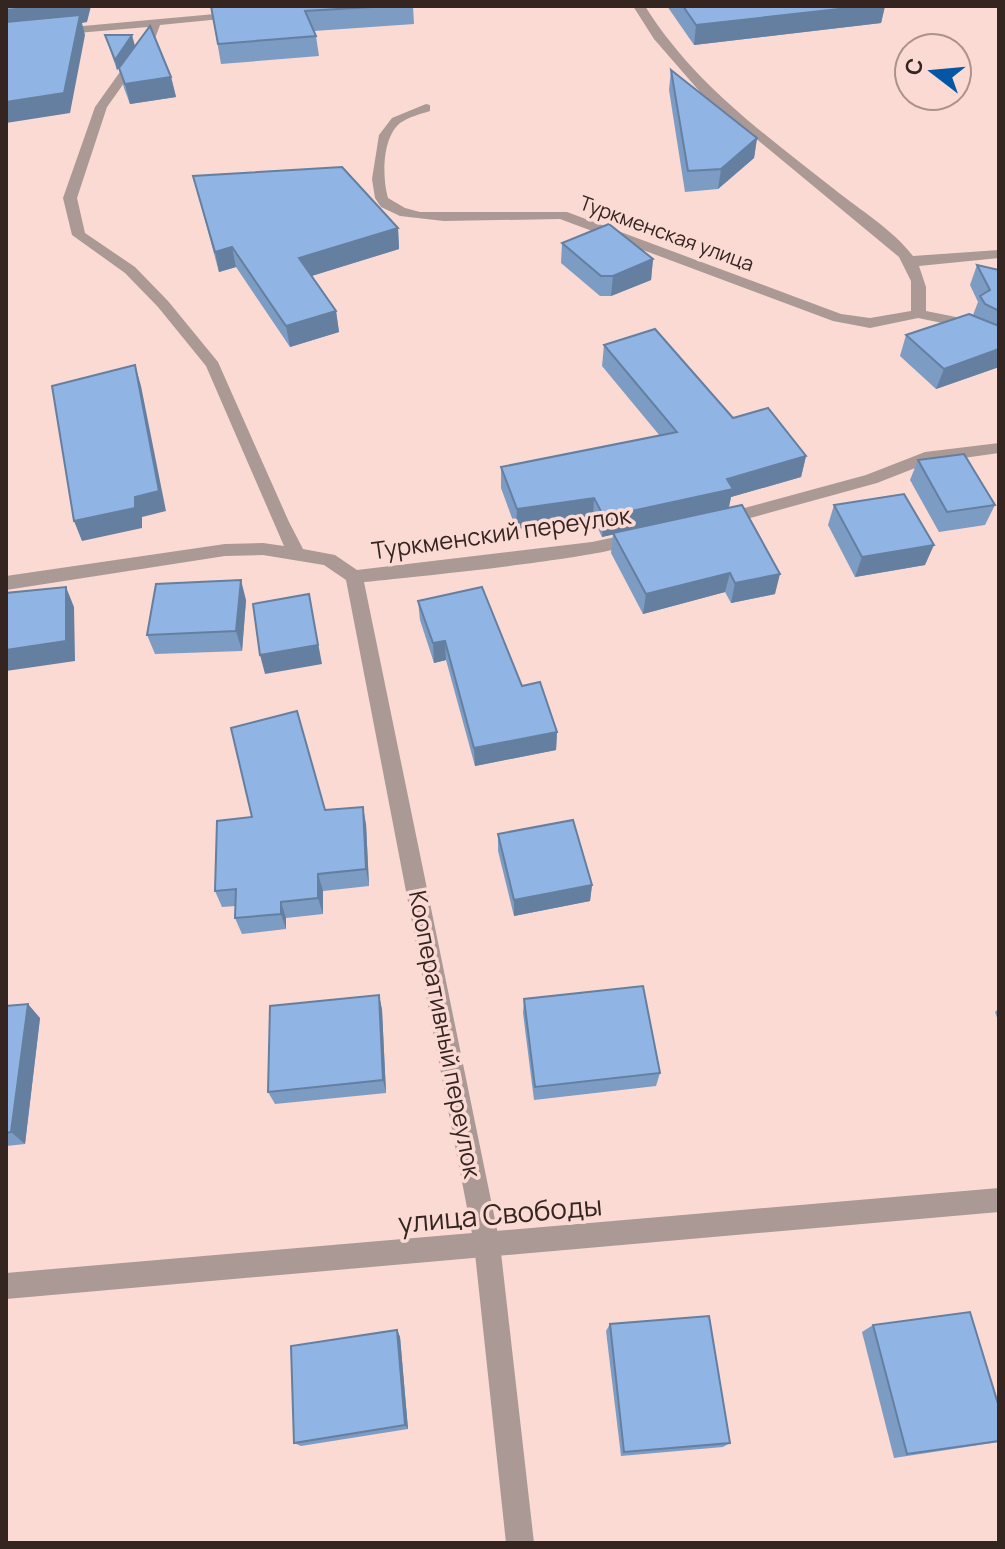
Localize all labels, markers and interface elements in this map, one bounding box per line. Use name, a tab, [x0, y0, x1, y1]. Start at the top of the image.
north arrow	[893, 32, 973, 112]
text: С	[897, 55, 930, 78]
street label: Туркменская улица	[576, 189, 758, 277]
street label: Туркменский переулок	[369, 497, 634, 567]
street label: Кооперативный переулок	[402, 888, 490, 1182]
street label: улица Свободы	[396, 1185, 604, 1241]

